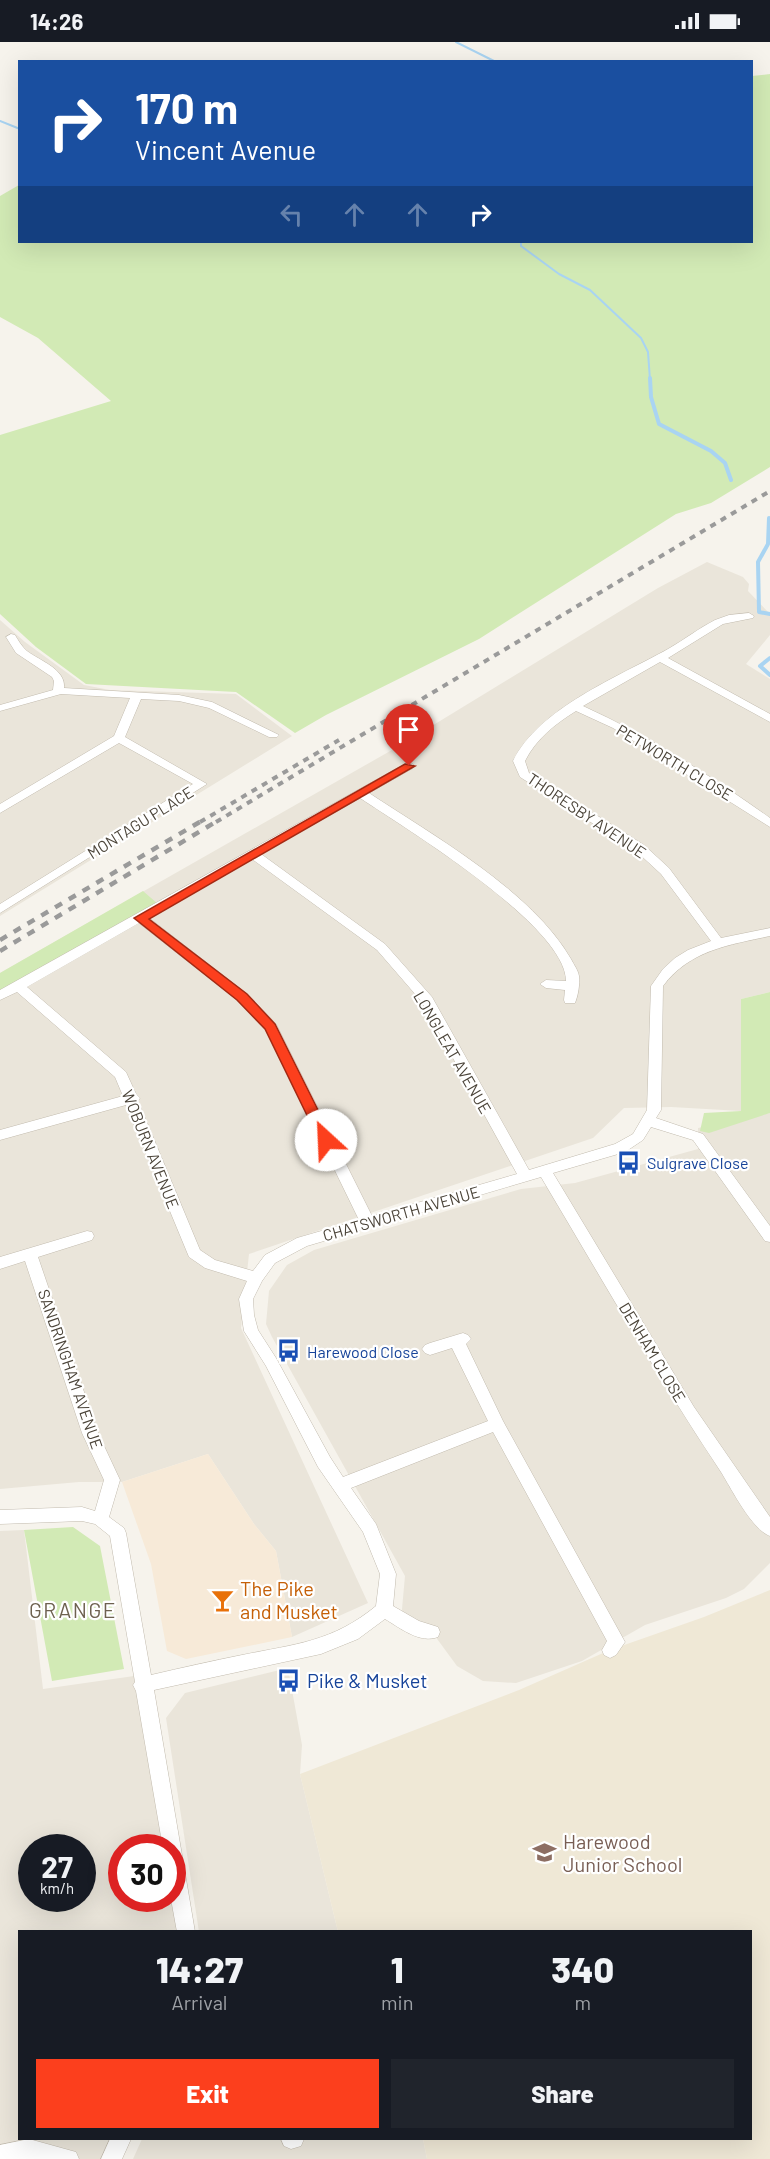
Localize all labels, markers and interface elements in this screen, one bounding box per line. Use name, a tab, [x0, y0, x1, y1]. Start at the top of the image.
text: 14:26	[30, 8, 83, 34]
text: 170 m	[135, 82, 238, 132]
icon: right	[36, 84, 114, 162]
text: Vincent Avenue	[135, 133, 316, 165]
icon: left	[275, 198, 308, 231]
icon: ahead	[338, 198, 371, 231]
icon: ahead	[401, 198, 434, 231]
icon: right	[464, 198, 497, 231]
pin	[383, 704, 434, 766]
icon: arrive	[392, 713, 425, 746]
street label: PETWORTH CLOSE	[613, 720, 737, 804]
street label: THORESBY AVENUE	[524, 768, 650, 862]
street label: MONTAGU PLACE	[83, 782, 197, 862]
street label: LONGLEAT AVENUE	[410, 987, 496, 1117]
street label: WOBURN AVENUE	[118, 1087, 184, 1211]
position arrow	[294, 1108, 358, 1172]
bus stop icon: Sulgrave Close	[616, 1149, 642, 1175]
place label: Sulgrave Close	[647, 1153, 748, 1172]
street label: CHATSWORTH AVENUE	[320, 1182, 482, 1244]
street label: SANDRINGHAM AVENUE	[35, 1287, 107, 1451]
street label: DENHAM CLOSE	[616, 1299, 690, 1405]
bus stop icon: Harewood Close	[276, 1338, 302, 1364]
place label: Harewood Close	[307, 1342, 419, 1361]
place label: The Pike and Musket	[240, 1576, 338, 1623]
bar icon: The Pike and Musket	[209, 1587, 235, 1613]
district label: GRANGE	[29, 1597, 117, 1622]
bus stop icon: Pike & Musket	[276, 1667, 302, 1693]
place label: Pike & Musket	[307, 1668, 427, 1692]
place label: Harewood Junior School	[563, 1829, 682, 1876]
speed limit sign: 30	[108, 1834, 186, 1912]
school or university icon: Harewood Junior School	[532, 1840, 558, 1866]
text: 27	[41, 1848, 73, 1884]
text: km/h	[40, 1879, 74, 1897]
text: 14:27	[156, 1947, 243, 1990]
text: 1	[391, 1947, 404, 1990]
text: 340	[551, 1947, 614, 1990]
text: Arrival	[172, 1990, 227, 2014]
text: min	[381, 1990, 413, 2014]
text: m	[574, 1990, 591, 2014]
button: Exit	[36, 2059, 379, 2128]
button: Share	[391, 2059, 734, 2128]

